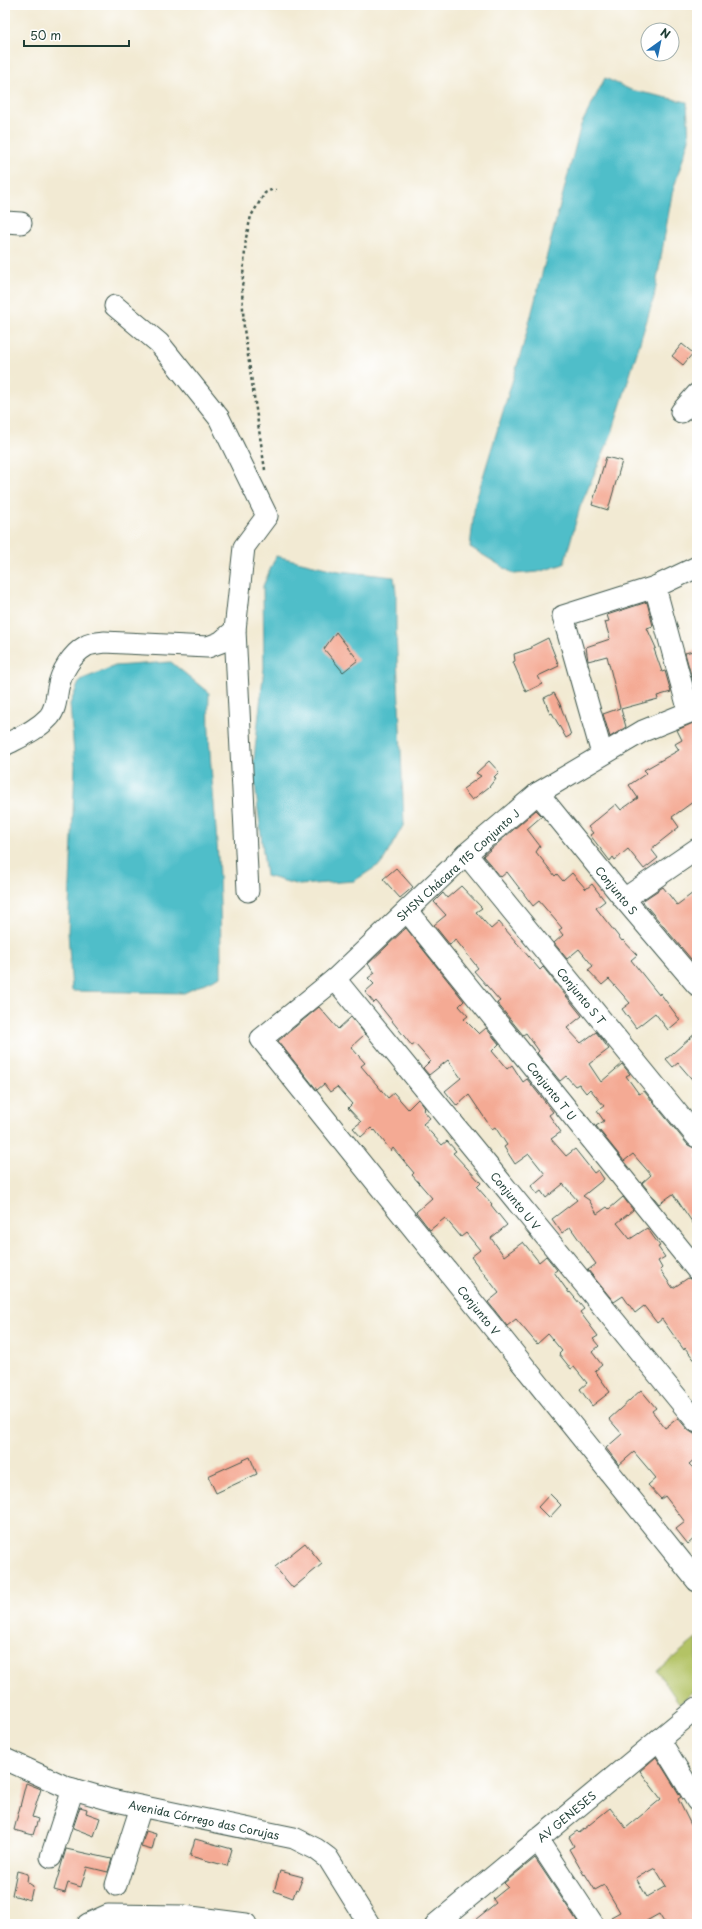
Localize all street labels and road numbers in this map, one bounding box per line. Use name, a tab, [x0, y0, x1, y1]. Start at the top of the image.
street label: SHSN Chácara 115 Conjunto J	[393, 805, 523, 925]
street label: Conjunto S	[592, 862, 642, 918]
street label: Conjunto S T	[553, 963, 611, 1028]
street label: Conjunto T U	[523, 1058, 581, 1124]
street label: Conjunto U V	[487, 1168, 545, 1234]
street label: Conjunto V	[454, 1282, 505, 1339]
street label: AV GENESES	[533, 1787, 599, 1846]
street label: Avenida Córrego das Corujas	[127, 1795, 281, 1843]

